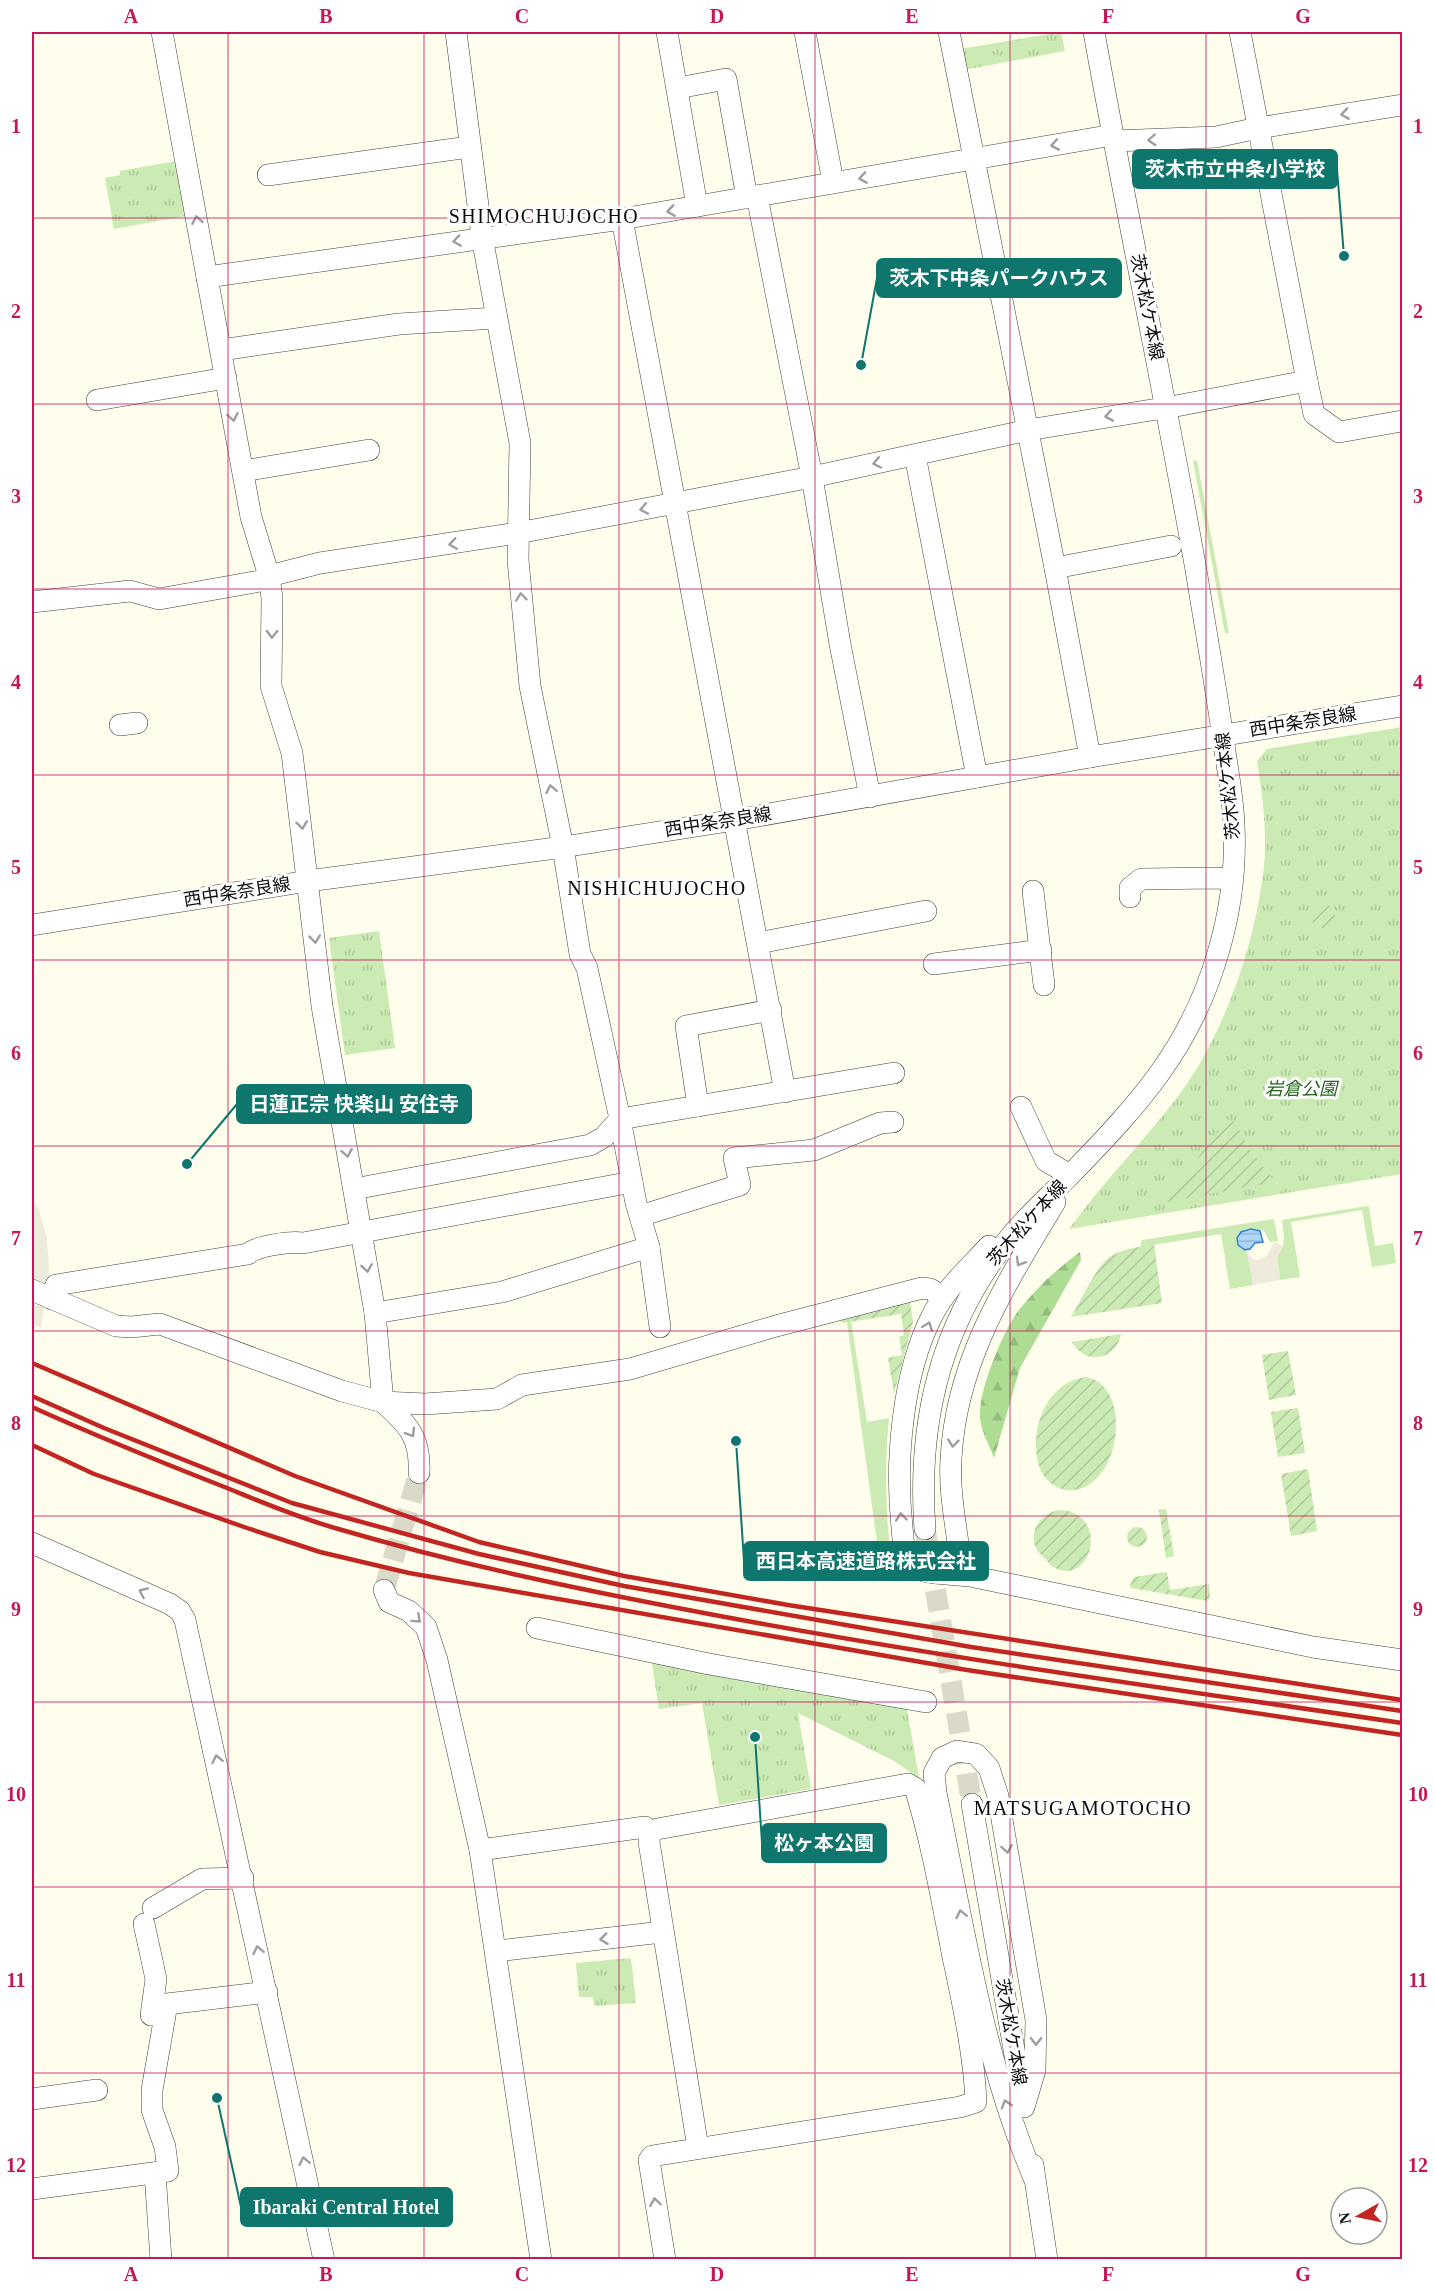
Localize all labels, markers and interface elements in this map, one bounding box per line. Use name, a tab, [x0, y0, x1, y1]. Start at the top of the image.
text: A	[124, 5, 139, 27]
text: B	[319, 5, 333, 27]
text: C	[515, 5, 529, 27]
text: D	[710, 5, 724, 27]
text: E	[905, 5, 919, 27]
text: F	[1102, 5, 1114, 27]
text: G	[1295, 5, 1311, 27]
one-way arrow	[1340, 108, 1349, 120]
text: 1	[11, 115, 21, 137]
text: 1	[1413, 115, 1423, 137]
one-way arrow	[1147, 133, 1156, 146]
one-way arrow	[1051, 138, 1061, 151]
callout: 茨木市立中条小学校	[1133, 150, 1337, 188]
text: 茨木市立中条小学校	[1145, 158, 1325, 180]
one-way arrow	[858, 171, 868, 183]
one-way arrow	[666, 204, 675, 216]
district label: SHIMOCHUJOCHO	[449, 205, 639, 227]
one-way arrow	[191, 215, 204, 225]
one-way arrow	[452, 234, 462, 246]
street label: 茨木松ケ本線	[1127, 252, 1167, 362]
callout: 茨木下中条パークハウス	[877, 259, 1121, 297]
text: 茨木下中条パークハウス	[890, 267, 1109, 289]
text: 2	[11, 300, 21, 322]
text: 2	[1413, 300, 1423, 322]
one-way arrow	[1104, 409, 1114, 422]
one-way arrow	[227, 413, 239, 422]
one-way arrow	[872, 456, 882, 469]
text: 3	[11, 485, 21, 507]
text: 3	[1413, 485, 1423, 507]
one-way arrow	[640, 502, 650, 515]
one-way arrow	[448, 538, 457, 550]
one-way arrow	[515, 592, 528, 601]
one-way arrow	[265, 630, 278, 639]
text: 4	[11, 671, 21, 693]
text: 4	[1413, 671, 1423, 693]
street label: 西中条奈良線	[1248, 704, 1358, 740]
street label: 茨木松ケ本線	[1212, 731, 1244, 841]
one-way arrow	[545, 785, 558, 795]
street label: 西中条奈良線	[663, 804, 773, 840]
one-way arrow	[295, 820, 307, 830]
text: 5	[11, 856, 21, 878]
text: 5	[1413, 856, 1423, 878]
street label: 西中条奈良線	[182, 874, 292, 910]
district label: NISHICHUJOCHO	[567, 877, 747, 899]
one-way arrow	[308, 935, 320, 944]
text: 6	[11, 1042, 21, 1064]
text: 6	[1413, 1042, 1423, 1064]
park label: 岩倉公園	[1265, 1079, 1340, 1099]
callout: 日蓮正宗 快楽山 安住寺	[237, 1085, 471, 1123]
text: 日蓮正宗 快楽山 安住寺	[249, 1093, 459, 1115]
one-way arrow	[340, 1147, 353, 1157]
street label: 茨木松ケ本線	[983, 1176, 1071, 1270]
text: 7	[11, 1227, 21, 1249]
text: 7	[1413, 1227, 1423, 1249]
one-way arrow	[1015, 1256, 1027, 1266]
one-way arrow	[361, 1263, 373, 1272]
one-way arrow	[921, 1321, 933, 1332]
text: 8	[11, 1412, 21, 1434]
text: 8	[1413, 1412, 1423, 1434]
one-way arrow	[404, 1427, 415, 1437]
one-way arrow	[947, 1438, 959, 1447]
one-way arrow	[895, 1513, 908, 1522]
callout: 西日本高速道路株式会社	[744, 1542, 988, 1580]
text: 西日本高速道路株式会社	[756, 1550, 976, 1572]
one-way arrow	[138, 1587, 149, 1599]
text: 9	[11, 1598, 21, 1620]
text: 9	[1413, 1598, 1423, 1620]
one-way arrow	[410, 1612, 421, 1623]
one-way arrow	[211, 1755, 224, 1765]
text: 10	[6, 1783, 26, 1805]
text: 10	[1408, 1783, 1428, 1805]
district label: MATSUGAMOTOCHO	[974, 1797, 1192, 1819]
callout: 松ヶ本公園	[762, 1824, 886, 1862]
text: 松ヶ本公園	[774, 1832, 874, 1854]
one-way arrow	[1000, 1844, 1013, 1854]
one-way arrow	[955, 1909, 968, 1919]
one-way arrow	[600, 1932, 609, 1945]
one-way arrow	[252, 1945, 265, 1955]
text: 11	[7, 1969, 25, 1991]
text: 11	[1409, 1969, 1427, 1991]
street label: 茨木松ケ本線	[992, 1977, 1030, 2087]
one-way arrow	[1030, 2037, 1042, 2046]
one-way arrow	[1001, 2099, 1013, 2110]
text: 12	[6, 2154, 26, 2176]
text: 12	[1408, 2154, 1428, 2176]
one-way arrow	[298, 2156, 311, 2166]
north arrow	[1329, 2186, 1389, 2246]
callout: Ibaraki Central Hotel	[241, 2188, 452, 2226]
text: Ibaraki Central Hotel	[253, 2196, 440, 2218]
one-way arrow	[650, 2197, 662, 2206]
text: N	[1335, 2211, 1354, 2225]
text: A	[124, 2263, 139, 2285]
text: B	[319, 2263, 333, 2285]
text: C	[515, 2263, 529, 2285]
text: D	[710, 2263, 724, 2285]
text: E	[905, 2263, 919, 2285]
text: F	[1102, 2263, 1114, 2285]
text: G	[1295, 2263, 1311, 2285]

